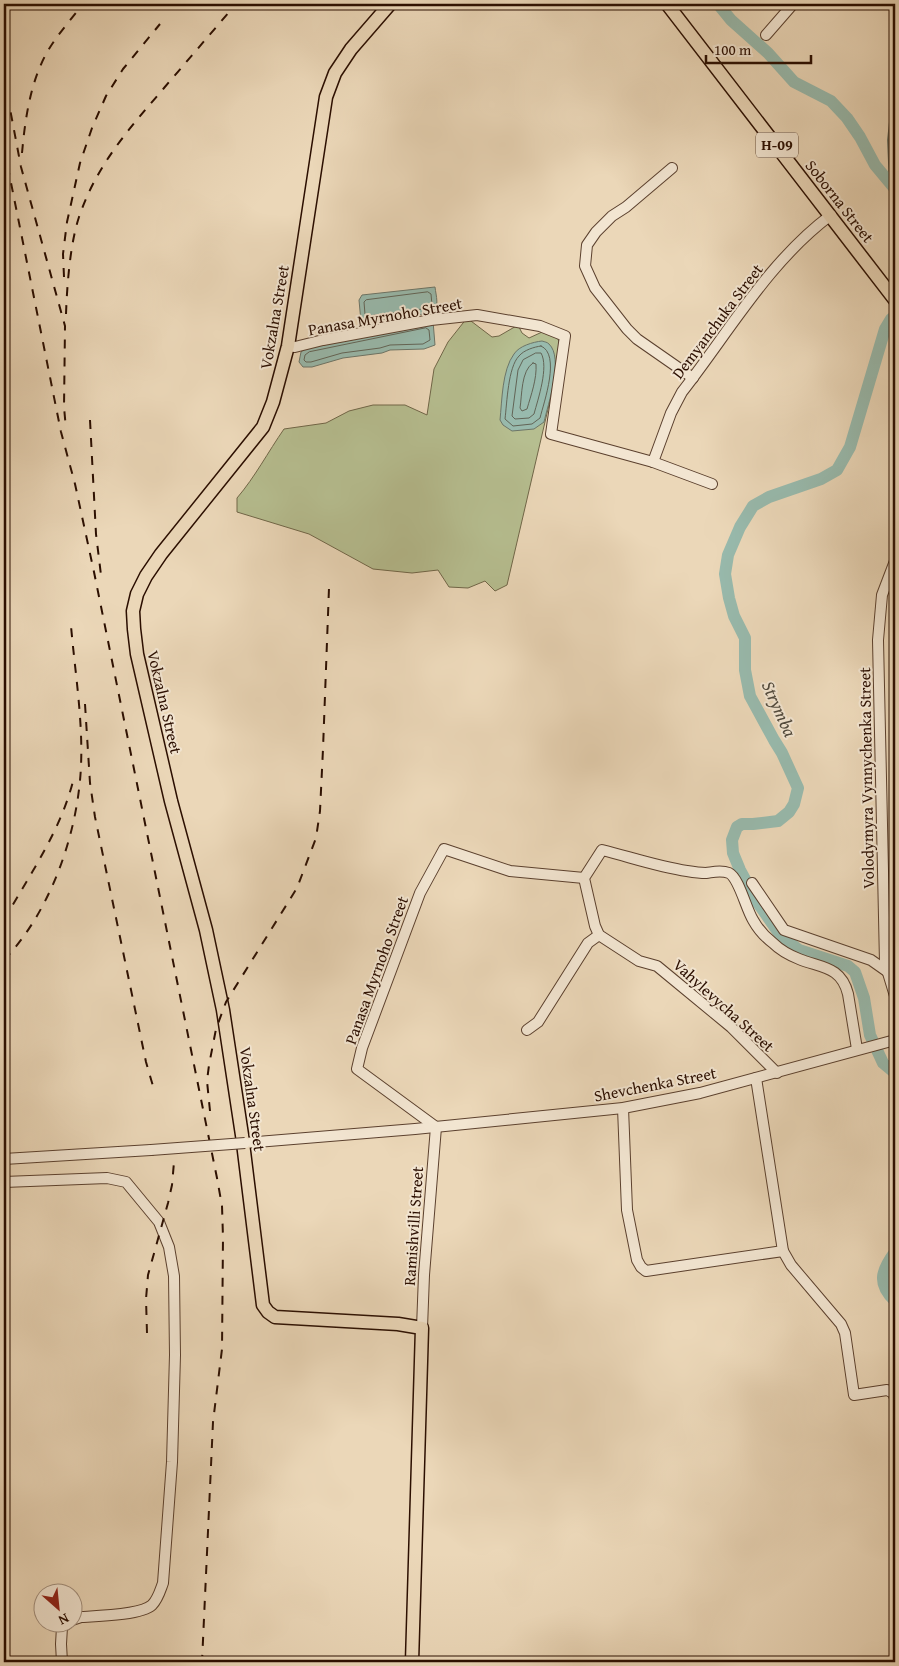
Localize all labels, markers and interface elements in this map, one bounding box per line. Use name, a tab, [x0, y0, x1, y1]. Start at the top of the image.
scale bar	[706, 32, 812, 64]
text: 100 m	[714, 39, 752, 60]
road number: Н-09	[756, 132, 798, 158]
street label: Soborna Street	[800, 154, 880, 248]
street label: Demyanchuka Street	[666, 258, 769, 384]
street label: Vokzalna Street	[253, 263, 295, 371]
street label: Panasa Myrnoho Street	[306, 291, 464, 341]
street label: Vokzalna Street	[141, 648, 189, 756]
street label: Volodymyra Vynnychenka Street	[852, 667, 880, 889]
water label: Strymba	[755, 676, 804, 742]
street label: Panasa Myrnoho Street	[338, 892, 414, 1047]
street label: Vahylevycha Street	[668, 953, 780, 1057]
street label: Vokzalna Street	[234, 1045, 272, 1153]
street label: Shevchenka Street	[592, 1060, 719, 1108]
street label: Ramishvilli Street	[397, 1165, 429, 1286]
north arrow	[32, 1584, 82, 1634]
text: N	[55, 1609, 73, 1631]

